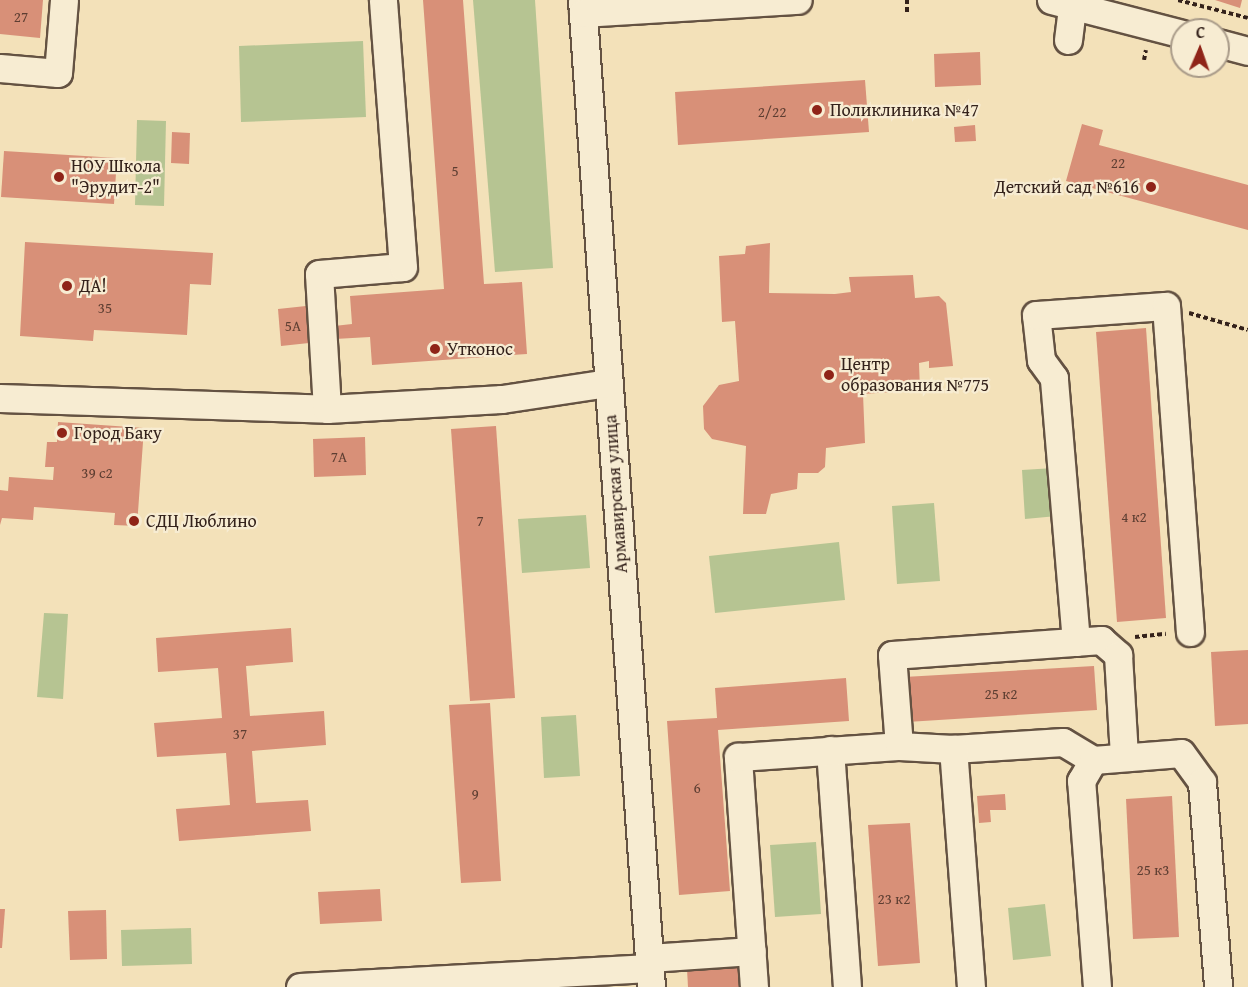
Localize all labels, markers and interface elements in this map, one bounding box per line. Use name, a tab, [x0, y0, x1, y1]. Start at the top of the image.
house number: 27	[14, 8, 28, 26]
north arrow	[1170, 18, 1230, 78]
text: С	[1196, 20, 1205, 44]
place label: Поликлиника №47	[830, 99, 979, 121]
marker: Поликлиника №47	[808, 101, 826, 119]
house number: 2/22	[758, 103, 786, 121]
house number: 22	[1111, 154, 1125, 172]
place label: НОУ Школа "Эрудит-2"	[71, 156, 161, 198]
house number: 5	[451, 162, 459, 180]
marker: НОУ Школа "Эрудит-2"	[52, 170, 66, 184]
place label: Детский сад №616	[994, 176, 1139, 198]
marker: Детский сад №616	[1144, 180, 1158, 194]
place label: ДА!	[79, 275, 107, 297]
marker: ДА!	[60, 279, 74, 293]
house number: 35	[98, 299, 112, 317]
house number: 5А	[285, 317, 301, 335]
place label: Утконос	[447, 338, 513, 360]
marker: Утконос	[428, 342, 442, 356]
place label: Центр образования №775	[841, 354, 989, 397]
marker: Центр образования №775	[822, 368, 836, 382]
street label: Армавирская улица	[600, 414, 632, 574]
place label: Город Баку	[74, 422, 162, 444]
marker: Город Баку	[55, 426, 69, 440]
house number: 7А	[331, 448, 347, 466]
house number: 39 с2	[81, 464, 113, 482]
house number: 4 к2	[1121, 508, 1147, 526]
place label: СДЦ Люблино	[146, 510, 257, 532]
house number: 7	[476, 512, 484, 530]
marker: СДЦ Люблино	[127, 514, 141, 528]
house number: 25 к2	[985, 685, 1017, 703]
house number: 37	[233, 725, 247, 743]
house number: 6	[693, 779, 701, 797]
house number: 9	[471, 785, 479, 803]
house number: 25 к3	[1137, 861, 1169, 879]
house number: 23 к2	[878, 890, 910, 908]

